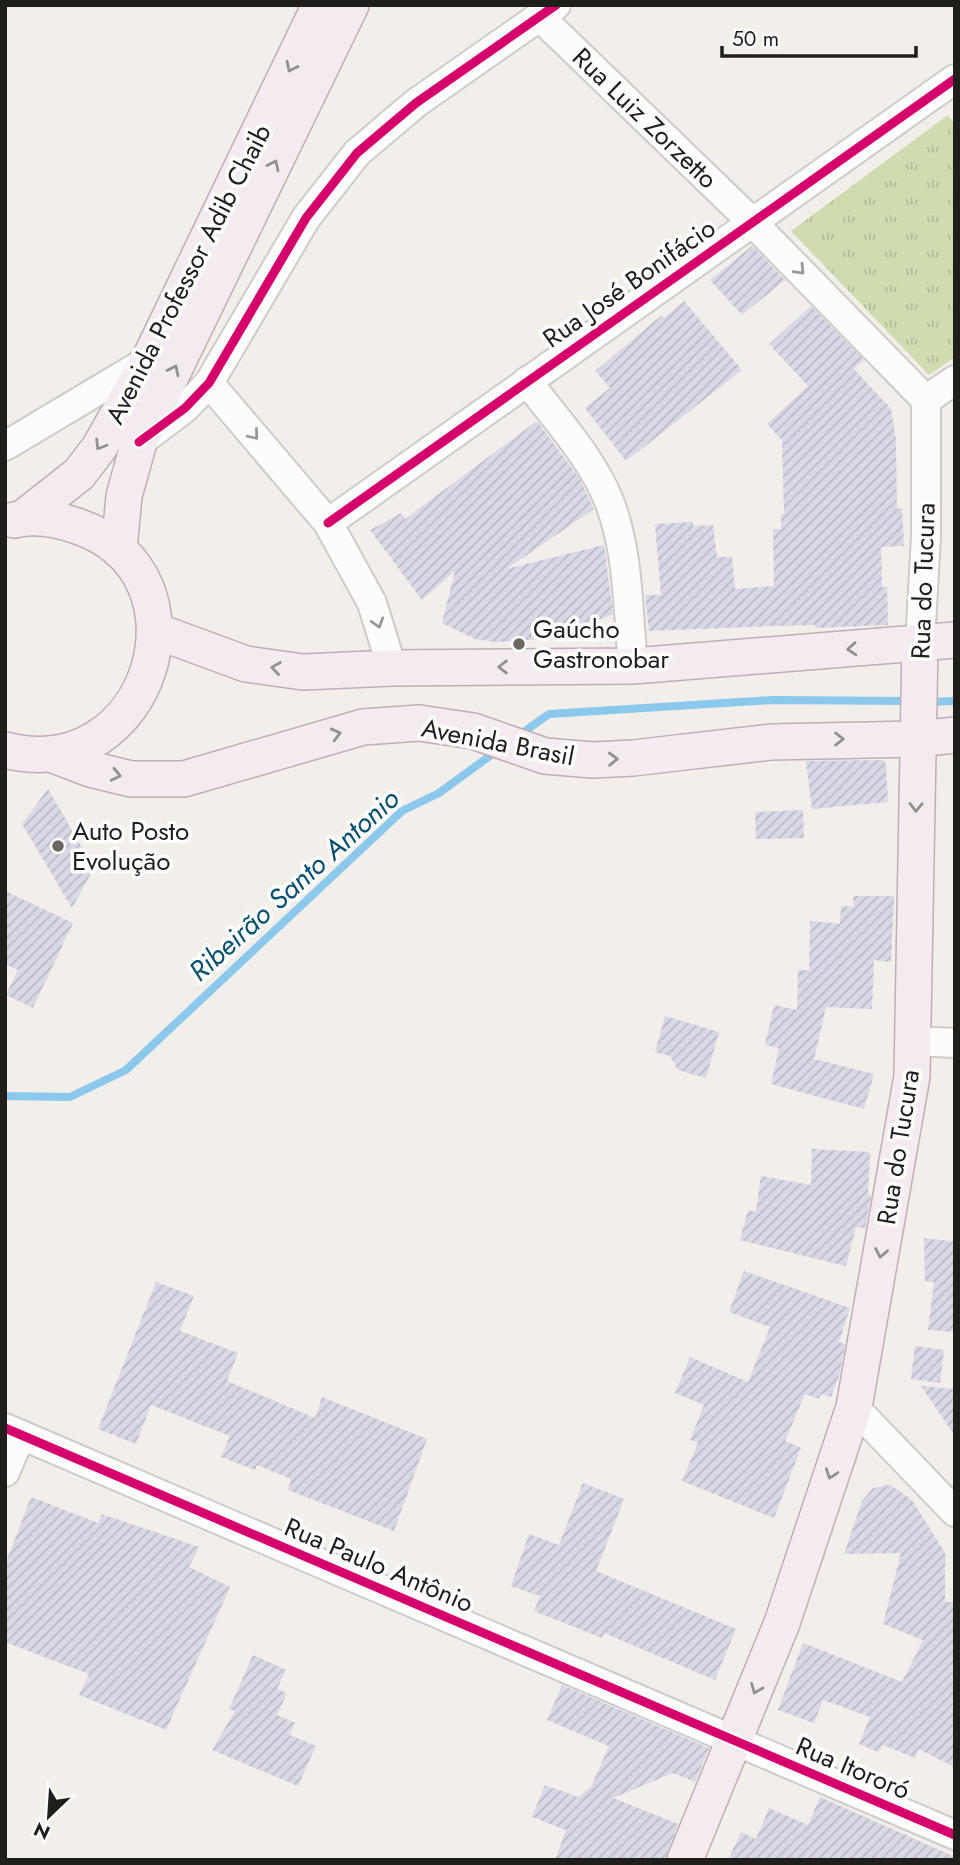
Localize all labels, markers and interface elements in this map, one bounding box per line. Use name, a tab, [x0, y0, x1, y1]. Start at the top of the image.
scale bar	[722, 14, 916, 58]
text: 50 m	[732, 24, 779, 54]
street label: Rua Luiz Zorzetto	[564, 39, 726, 197]
one-way arrow	[285, 60, 299, 72]
street label: Avenida Professor Adib Chaib	[96, 118, 280, 430]
one-way arrow	[265, 160, 279, 172]
street label: Rua José Bonifácio	[535, 209, 723, 357]
one-way arrow	[791, 262, 804, 275]
one-way arrow	[166, 365, 180, 377]
one-way arrow	[245, 427, 258, 440]
one-way arrow	[96, 437, 109, 450]
street label: Rua do Tucura	[901, 502, 945, 660]
place label: Gaúcho Gastronobar	[533, 610, 669, 678]
one-way arrow	[370, 616, 385, 628]
marker: Gaúcho Gastronobar	[511, 636, 527, 652]
one-way arrow	[846, 641, 857, 656]
one-way arrow	[497, 659, 507, 675]
one-way arrow	[270, 661, 281, 676]
street label: Avenida Brasil	[418, 709, 578, 775]
one-way arrow	[330, 728, 342, 742]
one-way arrow	[834, 731, 845, 747]
one-way arrow	[608, 751, 618, 767]
one-way arrow	[110, 767, 122, 781]
water label: Ribeirão Santo Antonio	[180, 779, 409, 991]
one-way arrow	[908, 803, 924, 813]
place label: Auto Posto Evolução	[72, 812, 189, 880]
marker: Auto Posto Evolução	[50, 838, 66, 854]
street label: Rua do Tucura	[867, 1067, 929, 1227]
one-way arrow	[874, 1247, 889, 1258]
one-way arrow	[825, 1468, 840, 1480]
street label: Rua Paulo Antônio	[279, 1508, 479, 1622]
one-way arrow	[750, 1681, 764, 1694]
street label: Rua Itororó	[790, 1727, 916, 1809]
north arrow	[14, 1781, 84, 1851]
text: N	[29, 1816, 55, 1846]

